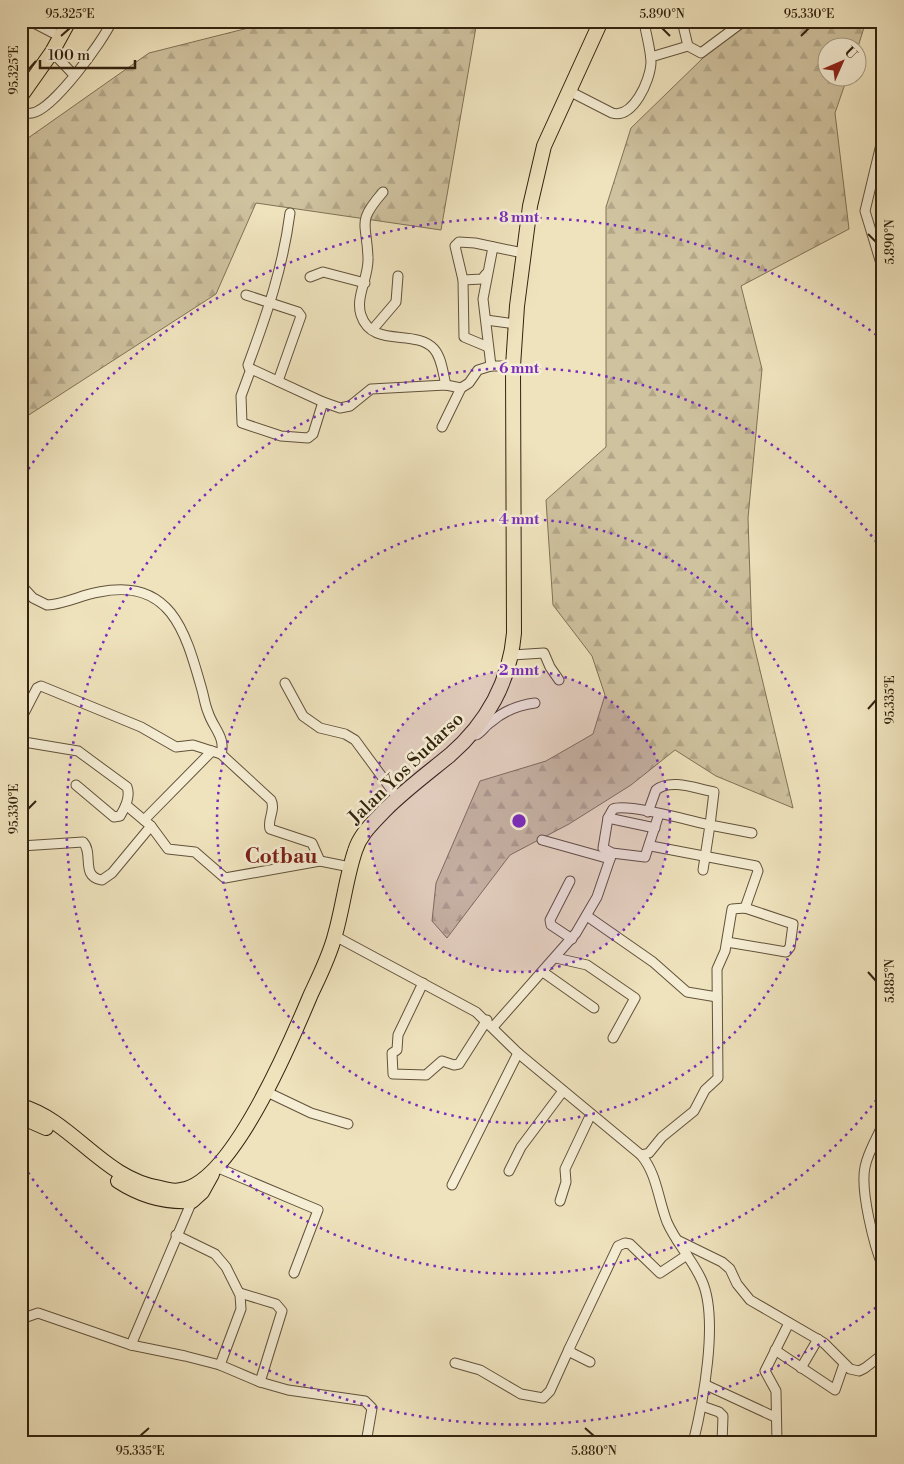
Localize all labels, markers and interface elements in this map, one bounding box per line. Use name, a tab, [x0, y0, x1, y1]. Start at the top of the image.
text: 95.325°E	[45, 7, 95, 22]
text: 5.890°N	[639, 7, 685, 22]
text: 95.330°E	[784, 7, 834, 22]
scale bar	[40, 38, 135, 70]
north arrow	[816, 38, 866, 88]
text: U	[840, 43, 861, 64]
text: 95.325°E	[7, 45, 22, 95]
text: 100 m	[48, 46, 90, 65]
text: 8 mnt	[499, 208, 540, 227]
text: 5.890°N	[883, 219, 898, 265]
text: 6 mnt	[499, 359, 540, 378]
text: 4 mnt	[499, 510, 540, 529]
text: 2 mnt	[499, 661, 540, 680]
text: 95.335°E	[883, 675, 898, 725]
street label: Jalan Yos Sudarso	[342, 707, 469, 830]
text: 95.330°E	[7, 784, 22, 834]
centre of rings	[510, 812, 528, 830]
district label: Cotbau	[245, 844, 317, 870]
text: 5.885°N	[883, 959, 898, 1003]
text: 95.335°E	[115, 1444, 165, 1459]
text: 5.880°N	[571, 1444, 617, 1459]

